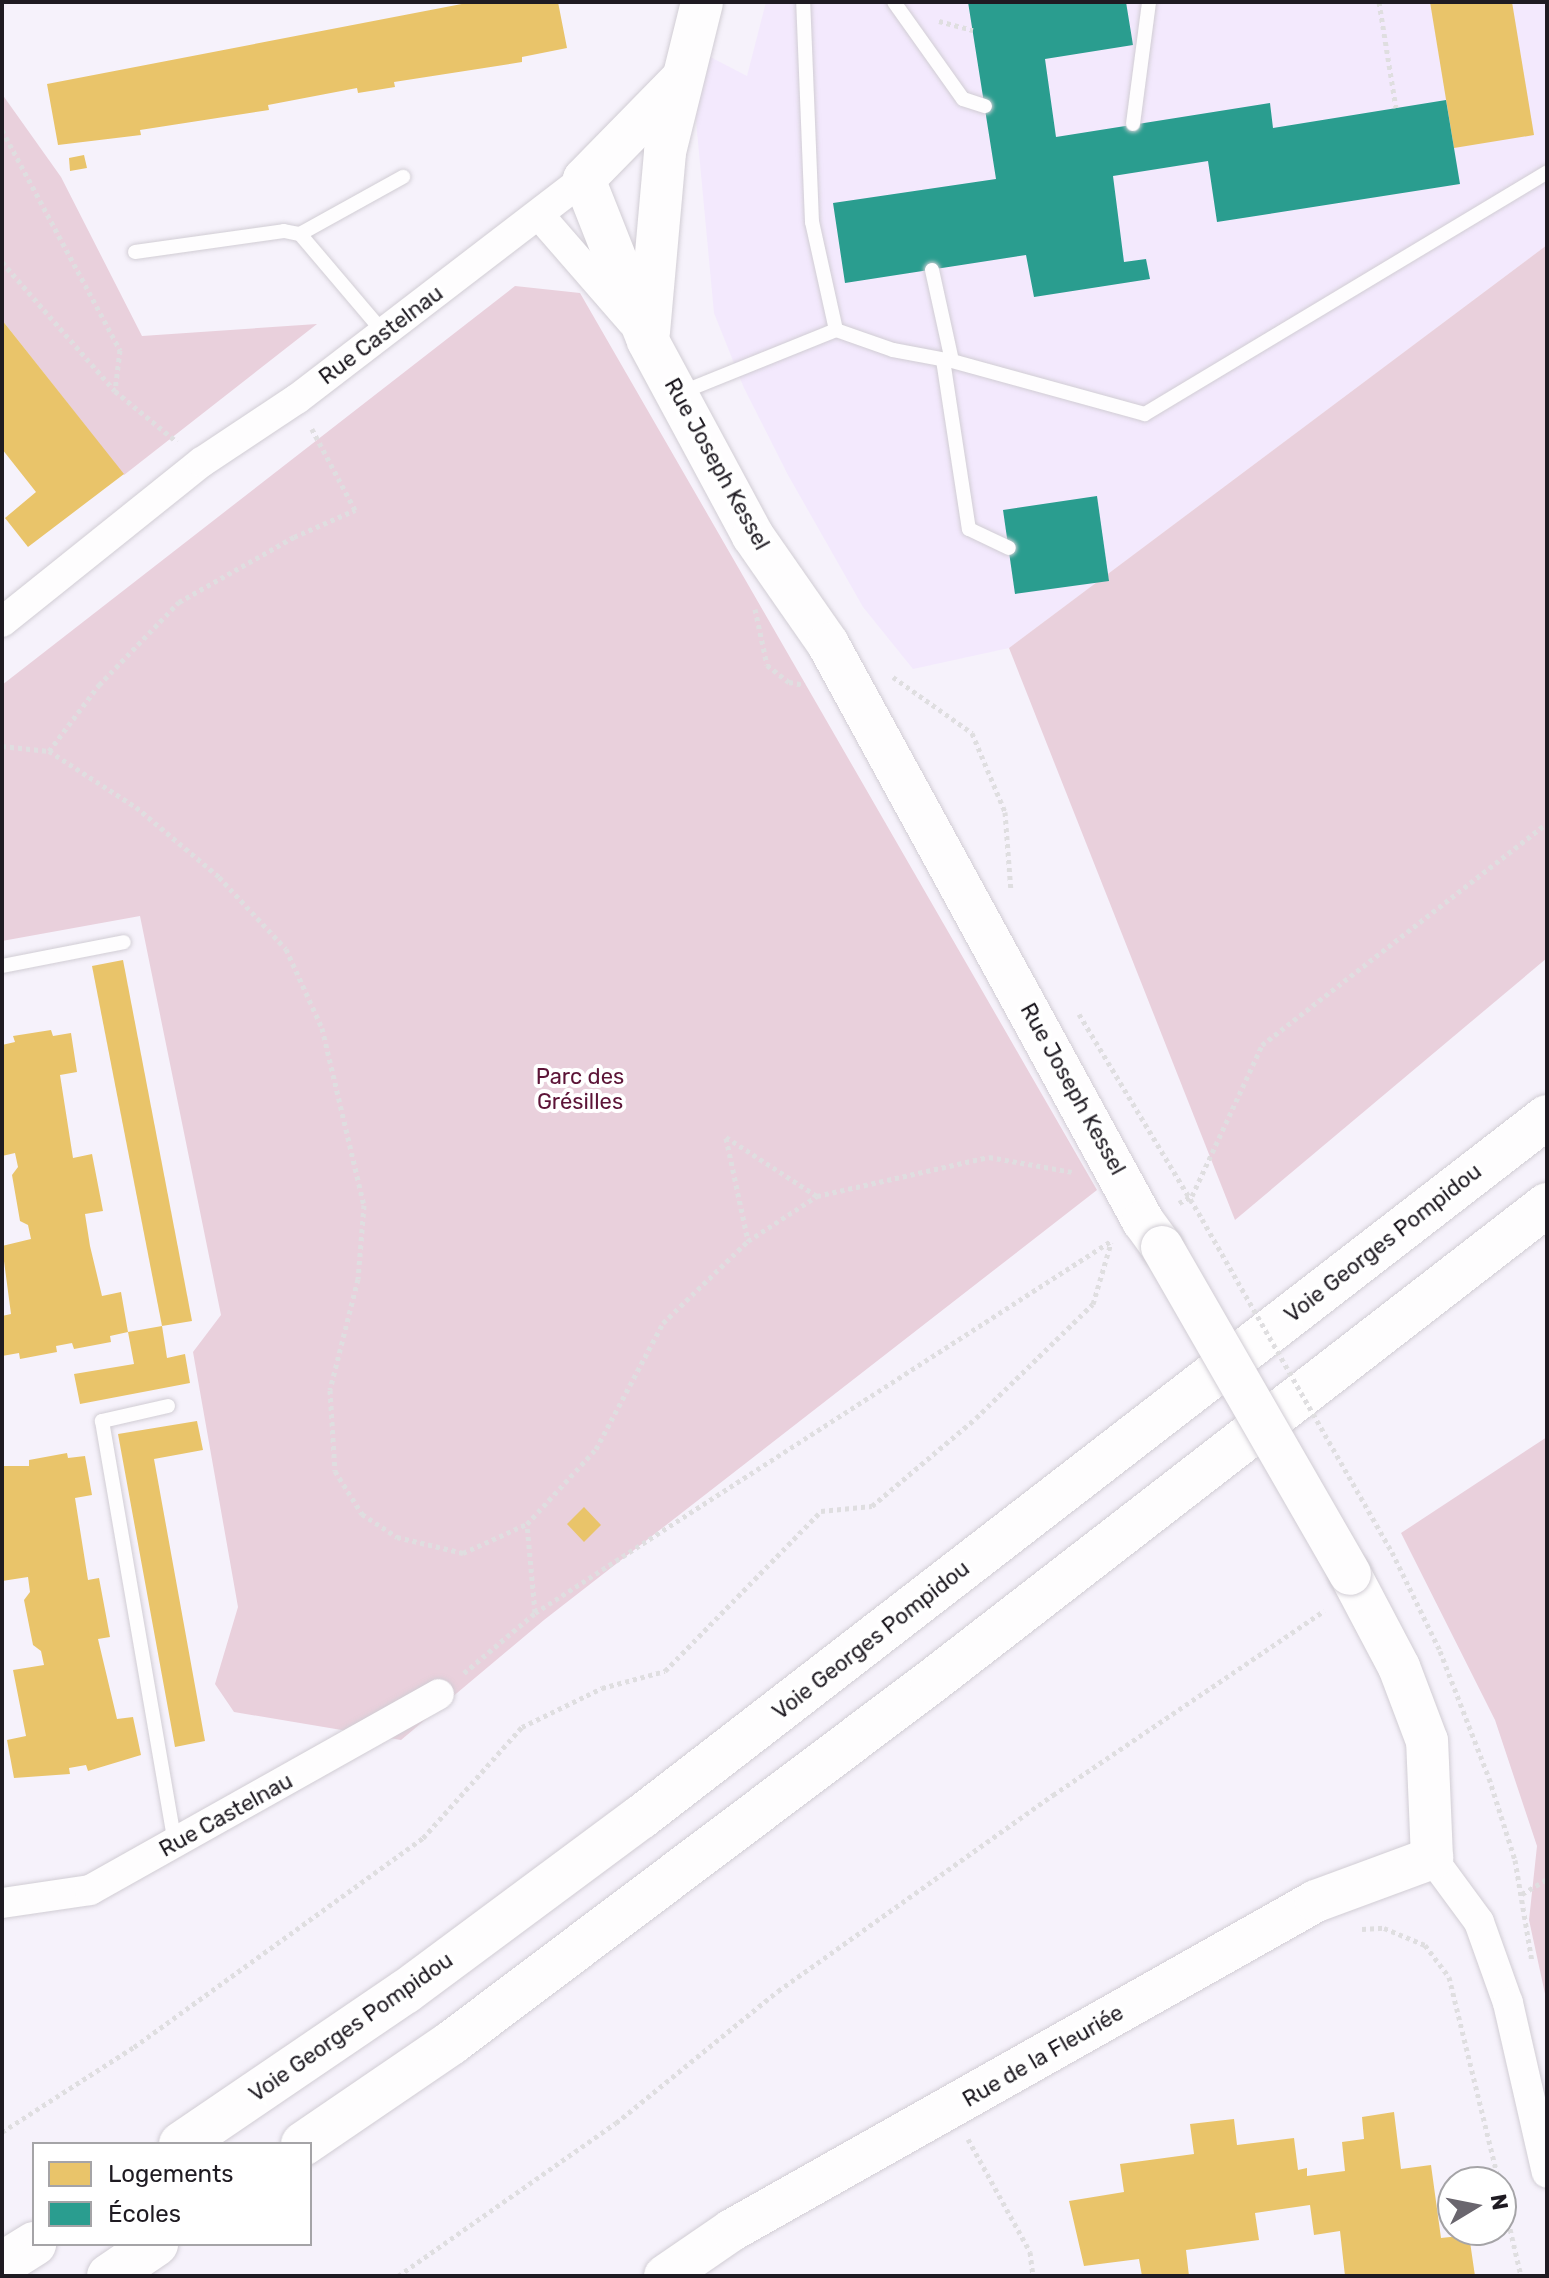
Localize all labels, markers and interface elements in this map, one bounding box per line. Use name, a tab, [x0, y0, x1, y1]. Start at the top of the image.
street label: Rue Castelnau	[314, 280, 448, 390]
street label: Rue Joseph Kessel	[659, 373, 775, 555]
street label: Rue Joseph Kessel	[1015, 998, 1131, 1180]
park label: Parc des Grésilles	[536, 1063, 624, 1114]
street label: Voie Georges Pompidou	[1279, 1158, 1487, 1328]
street label: Voie Georges Pompidou	[767, 1555, 975, 1725]
street label: Rue Castelnau	[155, 1767, 297, 1863]
street label: Voie Georges Pompidou	[244, 1947, 458, 2107]
street label: Rue de la Fleuriée	[958, 1999, 1128, 2113]
legend	[32, 2142, 312, 2246]
text: Logements	[108, 2160, 234, 2188]
north arrow	[1437, 2166, 1517, 2246]
text: N	[1484, 2192, 1514, 2212]
text: Écoles	[108, 2200, 181, 2228]

